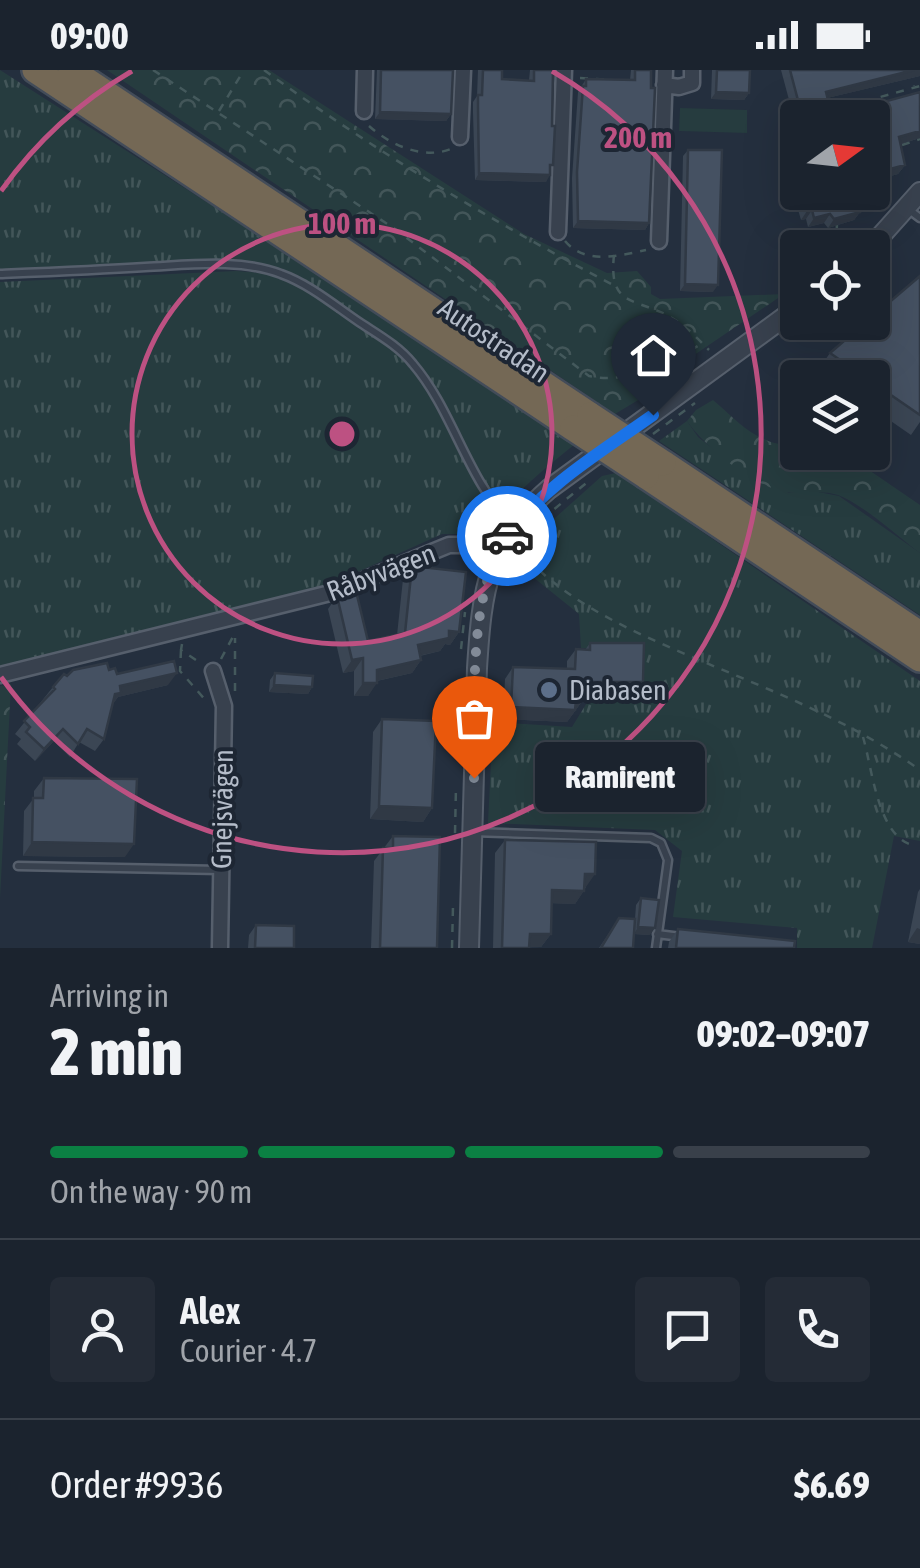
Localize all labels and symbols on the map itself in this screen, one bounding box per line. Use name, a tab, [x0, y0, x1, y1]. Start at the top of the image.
north arrow	[780, 100, 890, 210]
text: 200 m	[604, 120, 672, 154]
text: 100 m	[308, 206, 376, 240]
street label: Autostradan	[433, 291, 555, 389]
pin	[611, 313, 696, 416]
centre of rings	[324, 416, 360, 452]
courier	[457, 486, 557, 586]
street label: Råbyvägen	[322, 537, 440, 607]
place label: Diabasen	[569, 674, 667, 706]
pin	[432, 676, 517, 779]
marker: Diabasen	[538, 679, 560, 701]
callout: Ramirent	[534, 743, 704, 813]
street label: Gnejsvägen	[205, 749, 239, 869]

